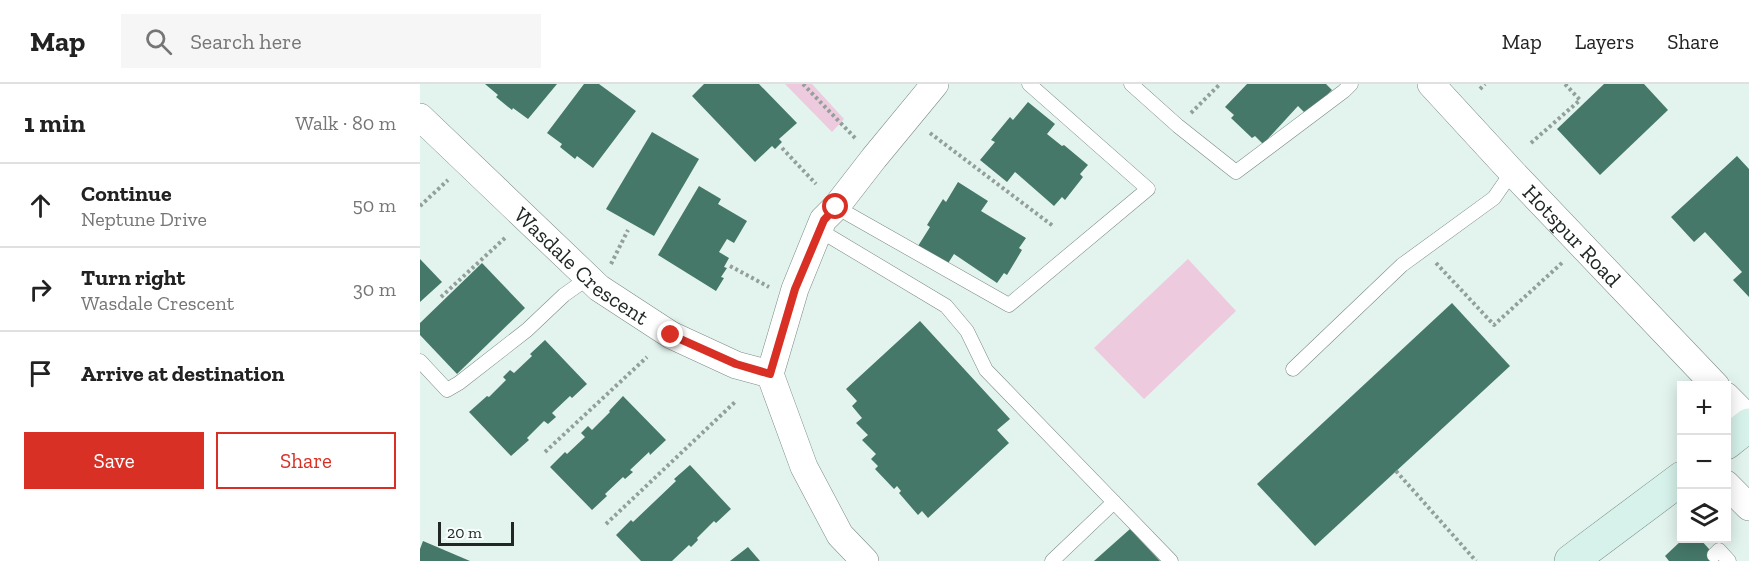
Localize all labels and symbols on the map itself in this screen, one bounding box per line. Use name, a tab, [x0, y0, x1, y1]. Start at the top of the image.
street label: Hotspur Road	[1517, 179, 1627, 292]
route start	[822, 193, 848, 219]
street label: Wasdale Crescent	[509, 201, 655, 331]
route end	[657, 321, 683, 347]
scale bar	[438, 519, 514, 546]

